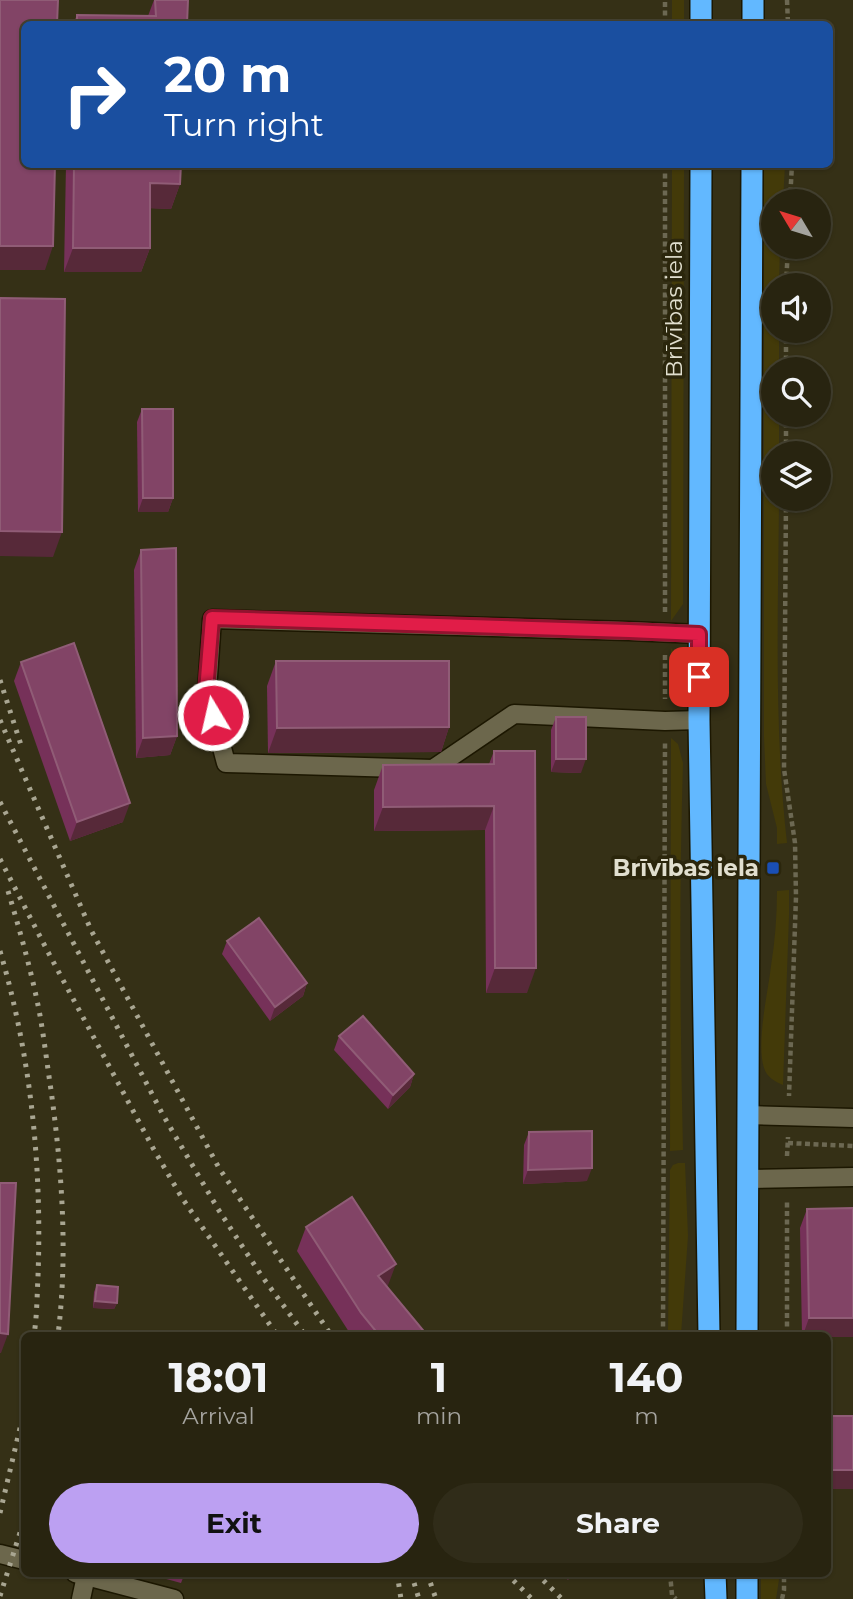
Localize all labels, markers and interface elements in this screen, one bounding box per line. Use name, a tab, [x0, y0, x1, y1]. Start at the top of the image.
text: 20 m	[164, 45, 291, 104]
icon: right	[49, 49, 140, 140]
text: Turn right	[164, 105, 324, 144]
north arrow	[761, 189, 831, 259]
map controls	[761, 189, 831, 511]
street label: Brīvības iela	[660, 240, 688, 378]
button: sound	[761, 273, 831, 343]
button: search	[761, 357, 831, 427]
button: layers	[761, 441, 831, 511]
pin	[669, 647, 729, 707]
icon: arrive	[680, 658, 718, 696]
position arrow	[176, 678, 250, 752]
place label: Brīvības iela	[613, 854, 759, 882]
marker: Brīvības iela	[765, 860, 781, 876]
text: 18:01	[168, 1351, 268, 1403]
text: 1	[431, 1351, 447, 1403]
text: 140	[610, 1351, 683, 1403]
text: Arrival	[182, 1402, 255, 1430]
text: min	[416, 1402, 462, 1430]
text: m	[634, 1402, 659, 1430]
button: Exit	[49, 1483, 419, 1563]
button: Share	[433, 1483, 803, 1563]

